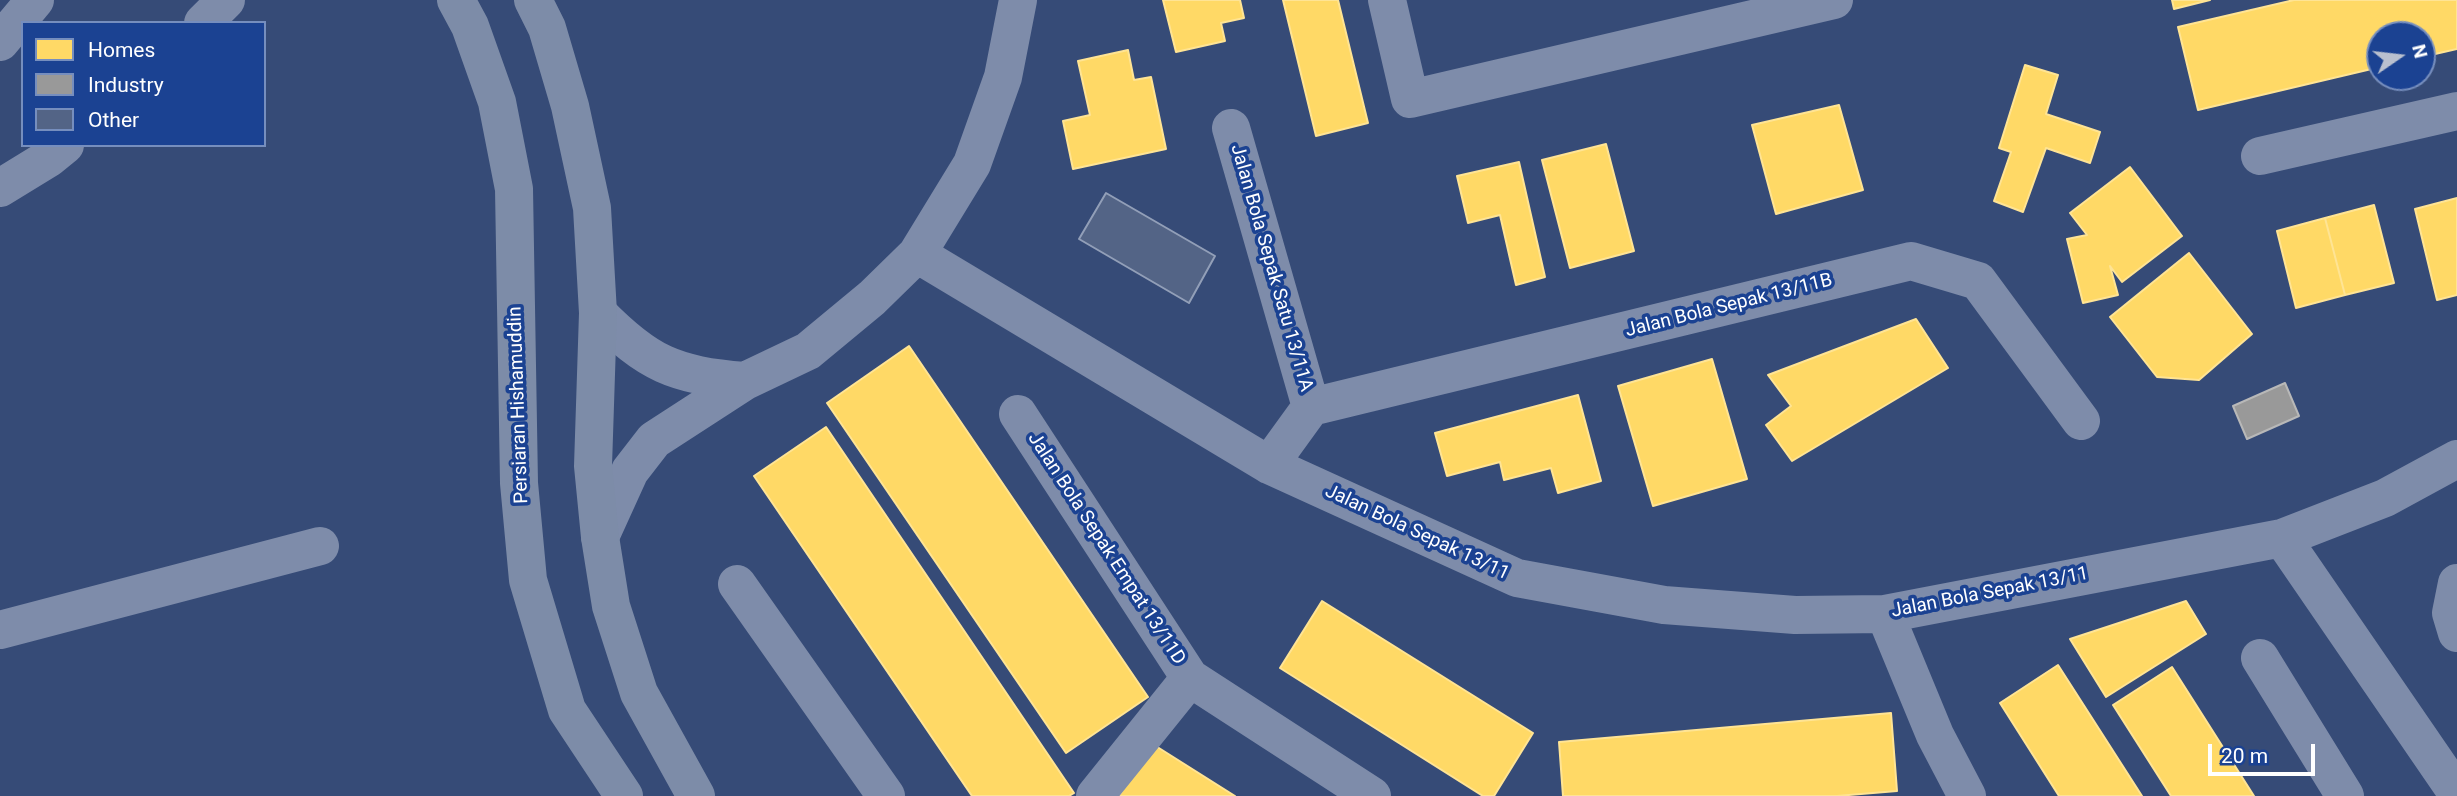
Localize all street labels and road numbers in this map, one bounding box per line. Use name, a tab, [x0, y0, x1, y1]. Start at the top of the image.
street label: Jalan Bola Sepak Satu 13/11A	[1225, 142, 1317, 394]
street label: Jalan Bola Sepak 13/11B	[1623, 269, 1835, 343]
street label: Persiaran Hishamuddin	[504, 306, 534, 504]
street label: Jalan Bola Sepak Empat 13/11D	[1022, 429, 1190, 669]
street label: Jalan Bola Sepak 13/11	[1321, 480, 1513, 586]
street label: Jalan Bola Sepak 13/11	[1889, 563, 2091, 623]

